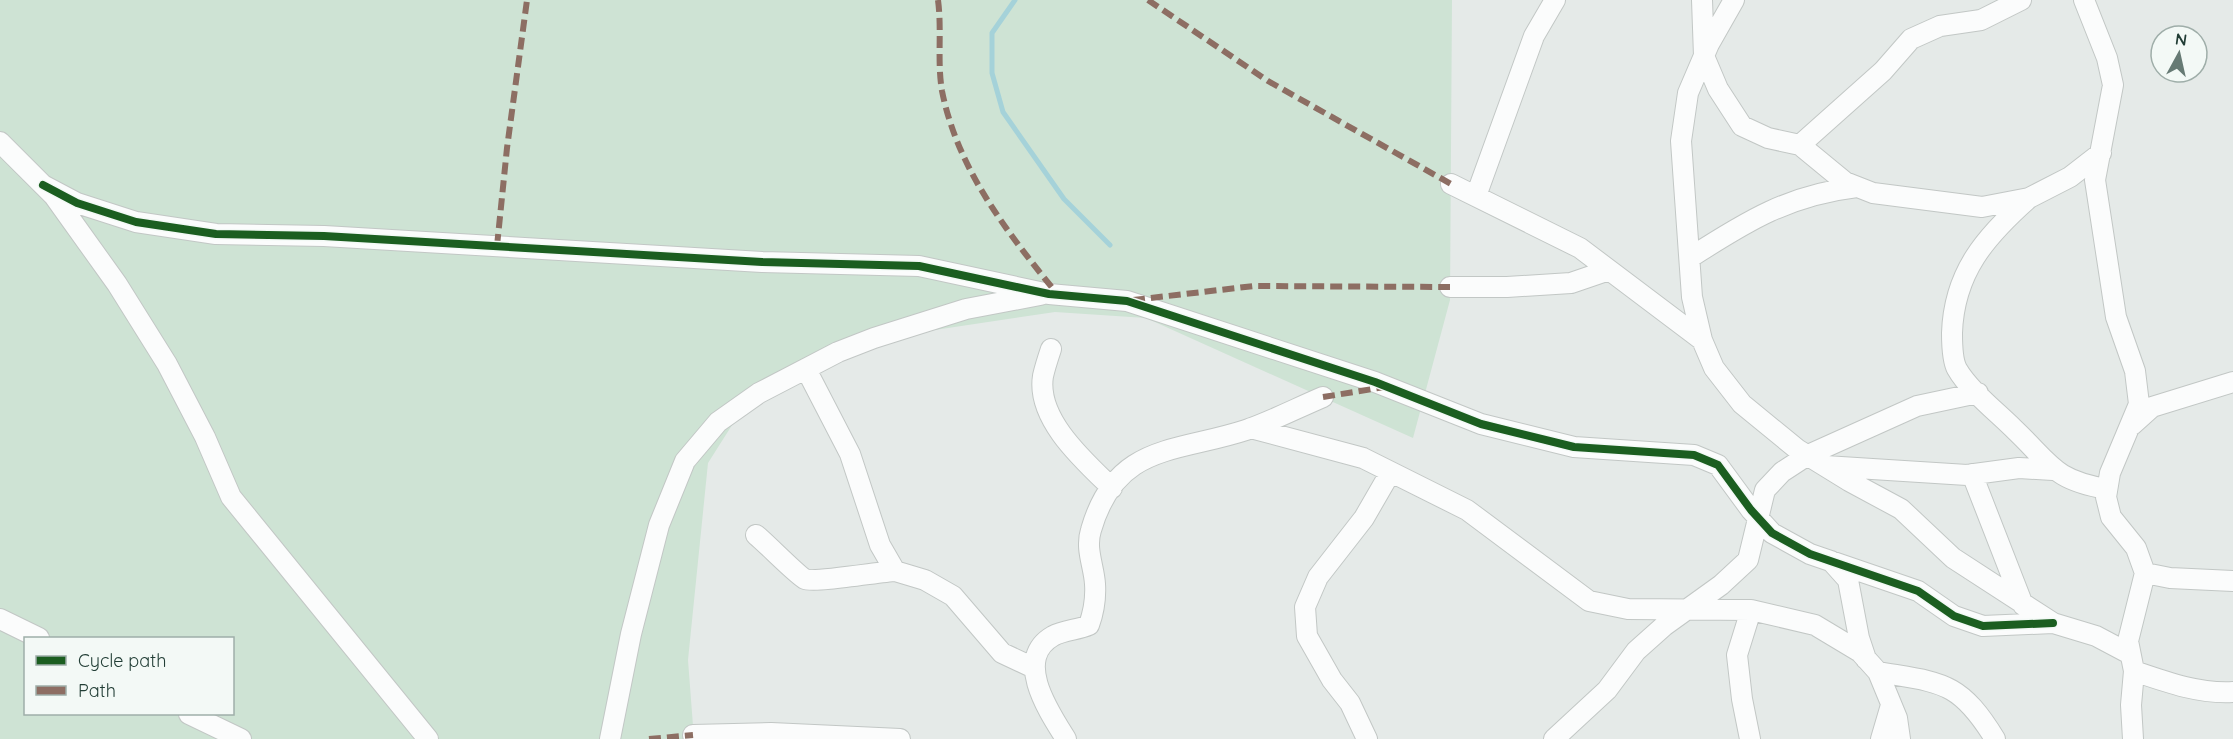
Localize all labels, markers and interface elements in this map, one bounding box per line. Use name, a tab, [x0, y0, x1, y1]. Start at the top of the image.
north arrow	[2149, 24, 2209, 84]
text: N	[2174, 28, 2188, 50]
legend	[24, 637, 234, 715]
text: Cycle path	[78, 649, 166, 672]
text: Path	[78, 679, 116, 702]

